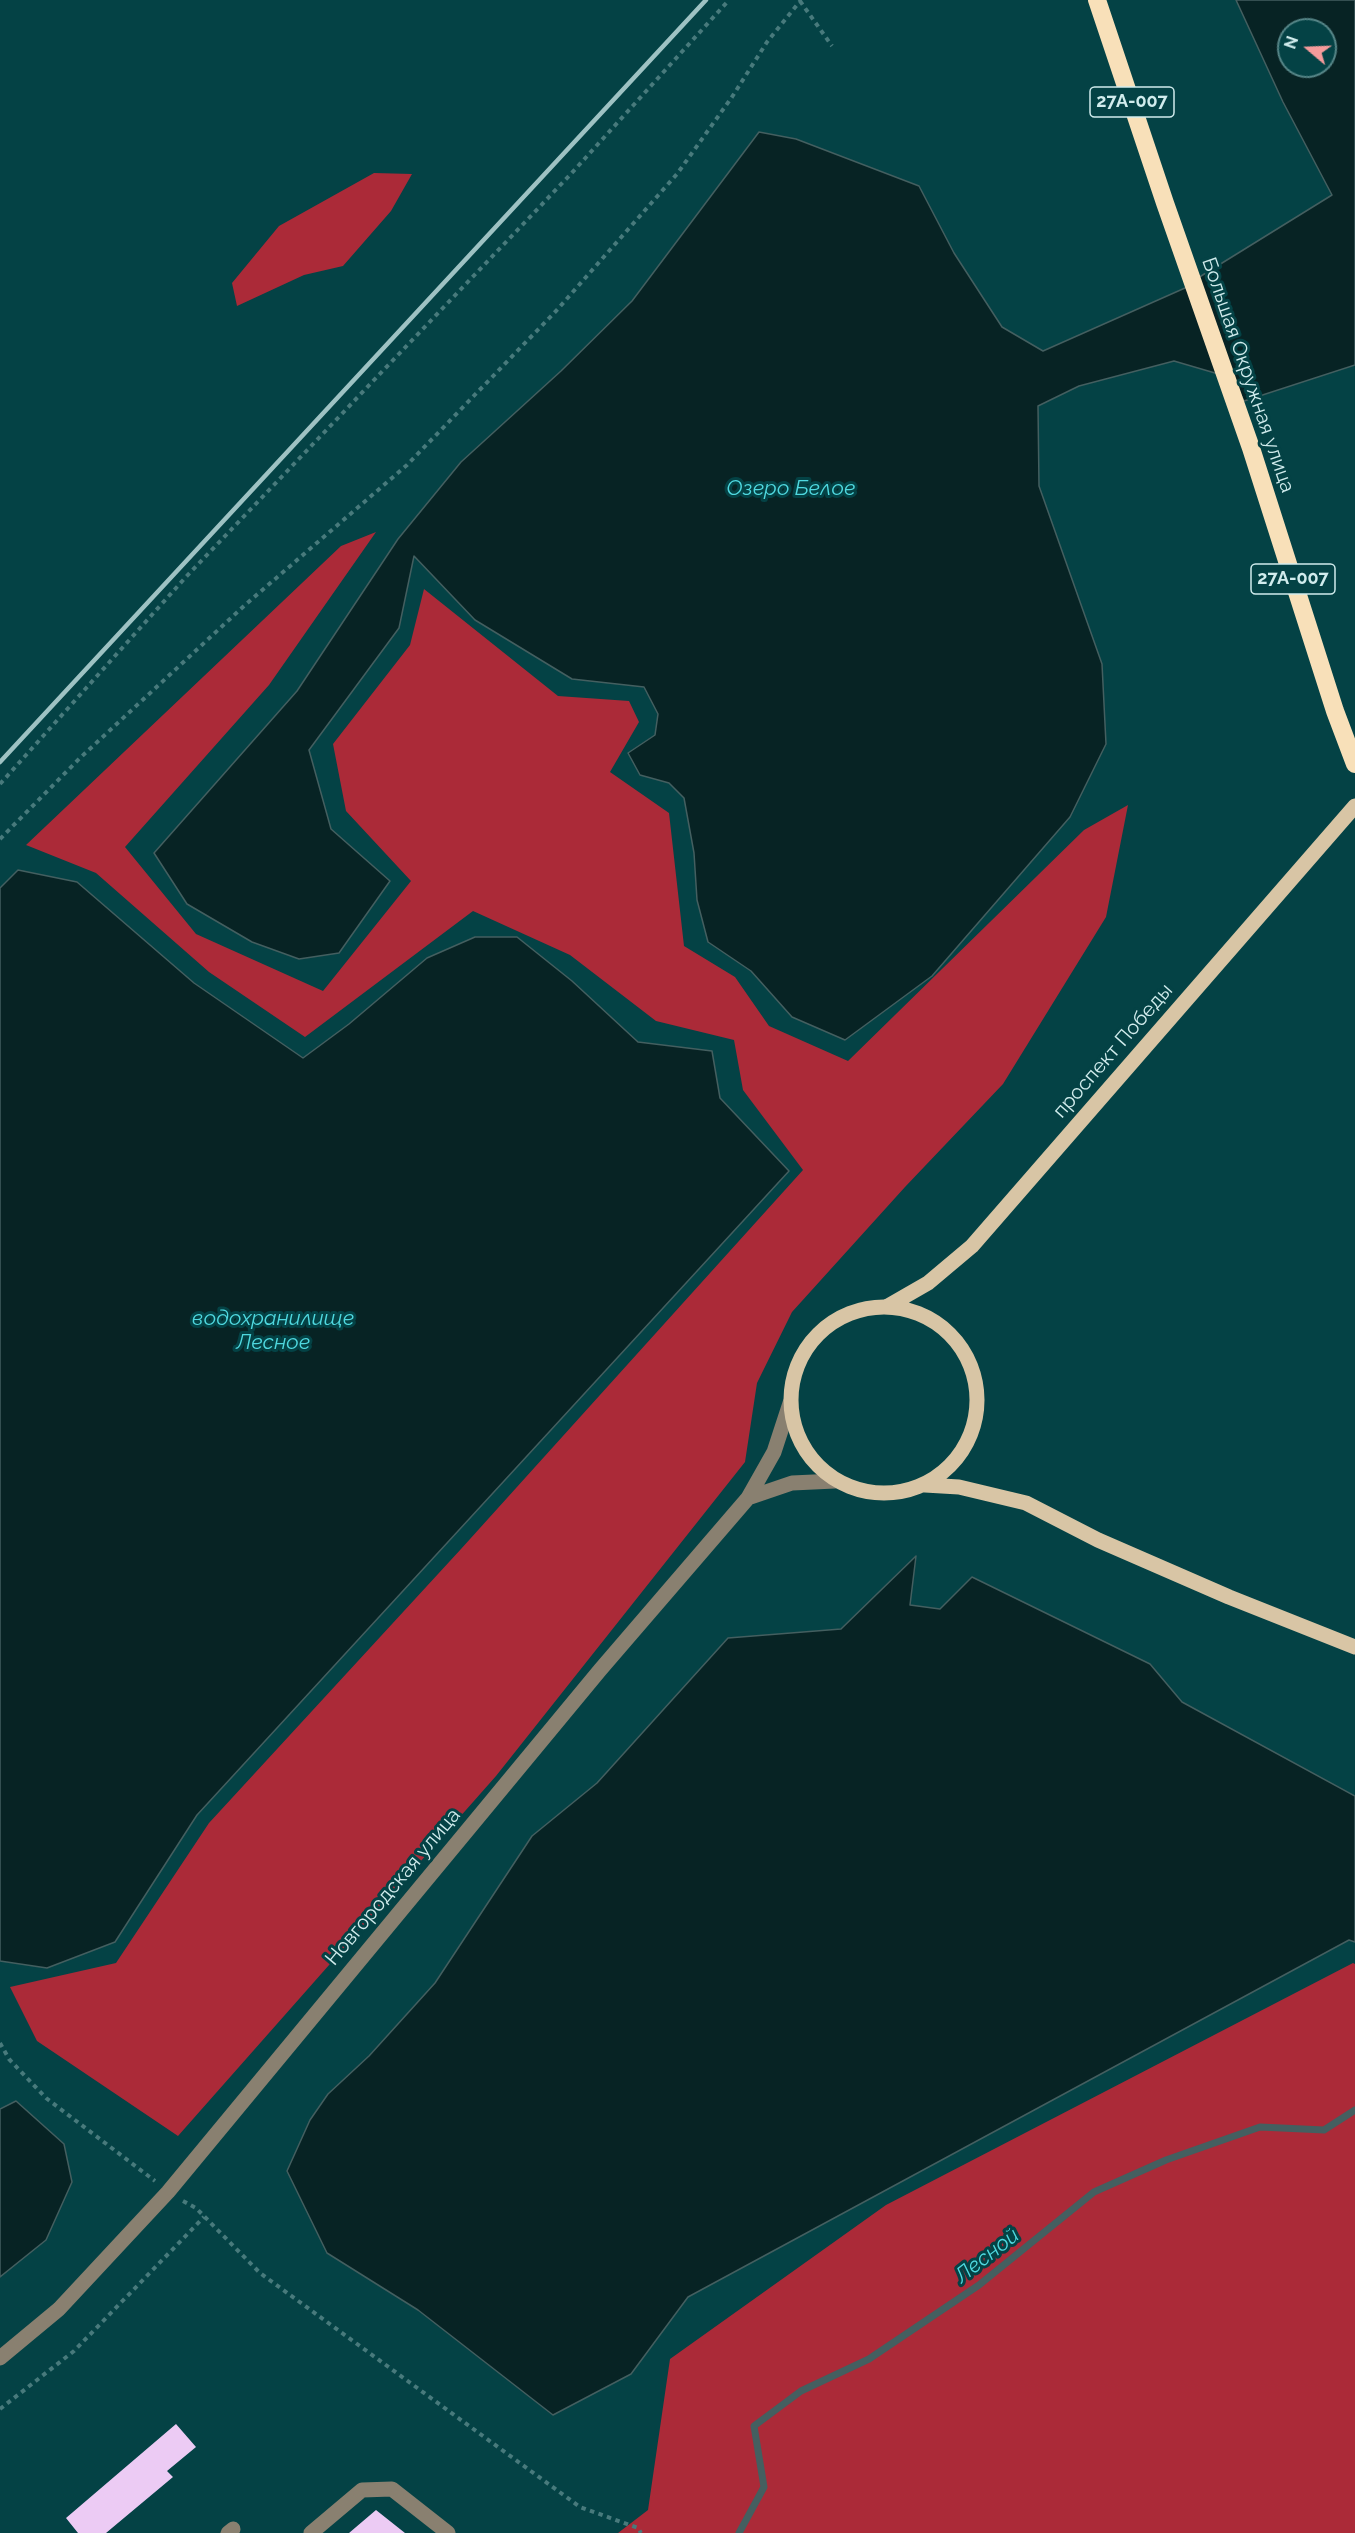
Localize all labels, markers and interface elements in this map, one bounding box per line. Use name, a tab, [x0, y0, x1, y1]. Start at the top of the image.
north arrow	[1277, 18, 1337, 78]
text: N	[1280, 34, 1302, 51]
road number: 27А-007	[1090, 87, 1174, 117]
street label: Большая Окружная улица	[1196, 254, 1300, 496]
water label: Озеро Белое	[726, 476, 856, 502]
road number: 27А-007	[1251, 564, 1335, 594]
street label: проспект Победы	[1048, 979, 1178, 1123]
water label: водохранилище Лесное	[192, 1306, 354, 1356]
street label: Новгородская улица	[320, 1804, 466, 1970]
water label: Лесной	[950, 2223, 1024, 2289]

